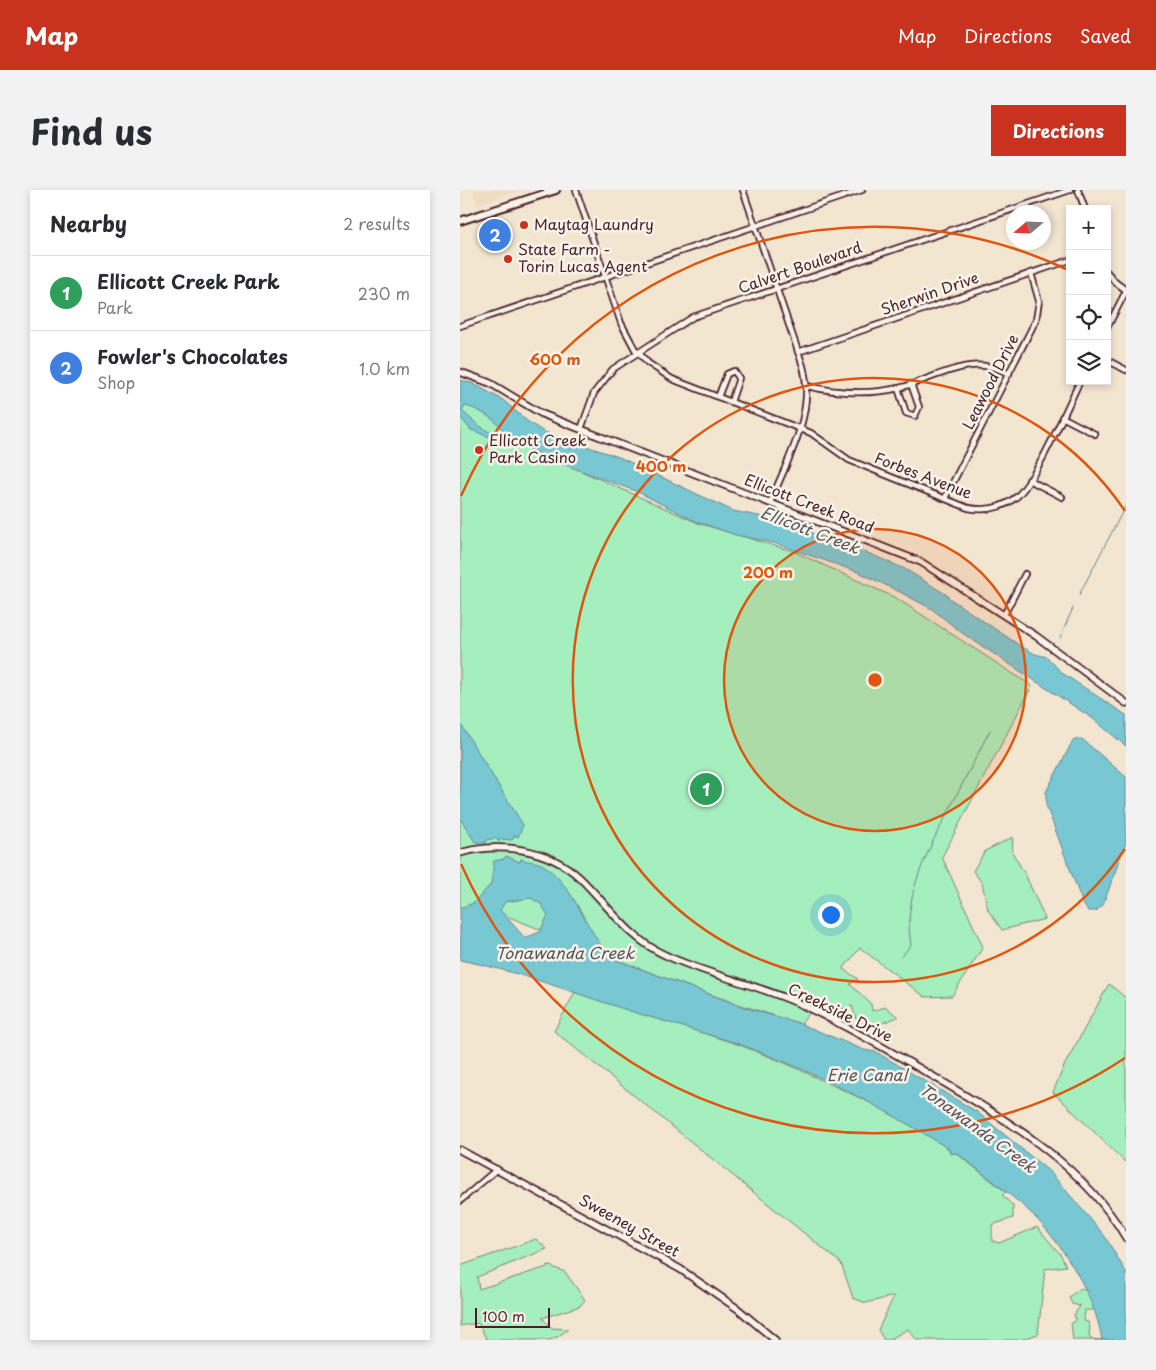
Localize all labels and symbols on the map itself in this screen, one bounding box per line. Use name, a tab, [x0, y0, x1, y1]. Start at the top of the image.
north arrow	[1006, 205, 1051, 250]
place label: Maytag Laundry	[534, 212, 654, 235]
pin: 2	[479, 216, 511, 254]
marker: Maytag Laundry	[518, 219, 530, 231]
street label: Calvert Boulevard	[735, 235, 864, 299]
place label: State Farm - Torin Lucas Agent	[518, 237, 647, 277]
marker: State Farm - Torin Lucas Agent	[502, 253, 514, 265]
street label: Sherwin Drive	[878, 265, 982, 320]
street label: Leawood Drive	[956, 330, 1024, 433]
text: 600 m	[529, 347, 581, 370]
place label: Ellicott Creek Park Casino	[489, 428, 587, 468]
marker: Ellicott Creek Park Casino	[473, 444, 485, 456]
street label: Forbes Avenue	[872, 445, 976, 504]
text: 400 m	[636, 454, 686, 477]
street label: Ellicott Creek Road	[740, 471, 878, 537]
water label: Ellicott Creek	[757, 502, 863, 558]
text: 200 m	[743, 560, 793, 583]
centre of rings	[866, 671, 884, 689]
pin: 1	[690, 770, 722, 808]
your location	[818, 902, 844, 928]
water label: Tonawanda Creek	[495, 940, 636, 964]
street label: Creekside Drive	[785, 976, 897, 1047]
water label: Erie Canal	[827, 1062, 910, 1086]
water label: Tonawanda Creek	[915, 1077, 1043, 1179]
street label: Sweeney Street	[575, 1187, 684, 1262]
scale bar	[475, 1305, 550, 1328]

